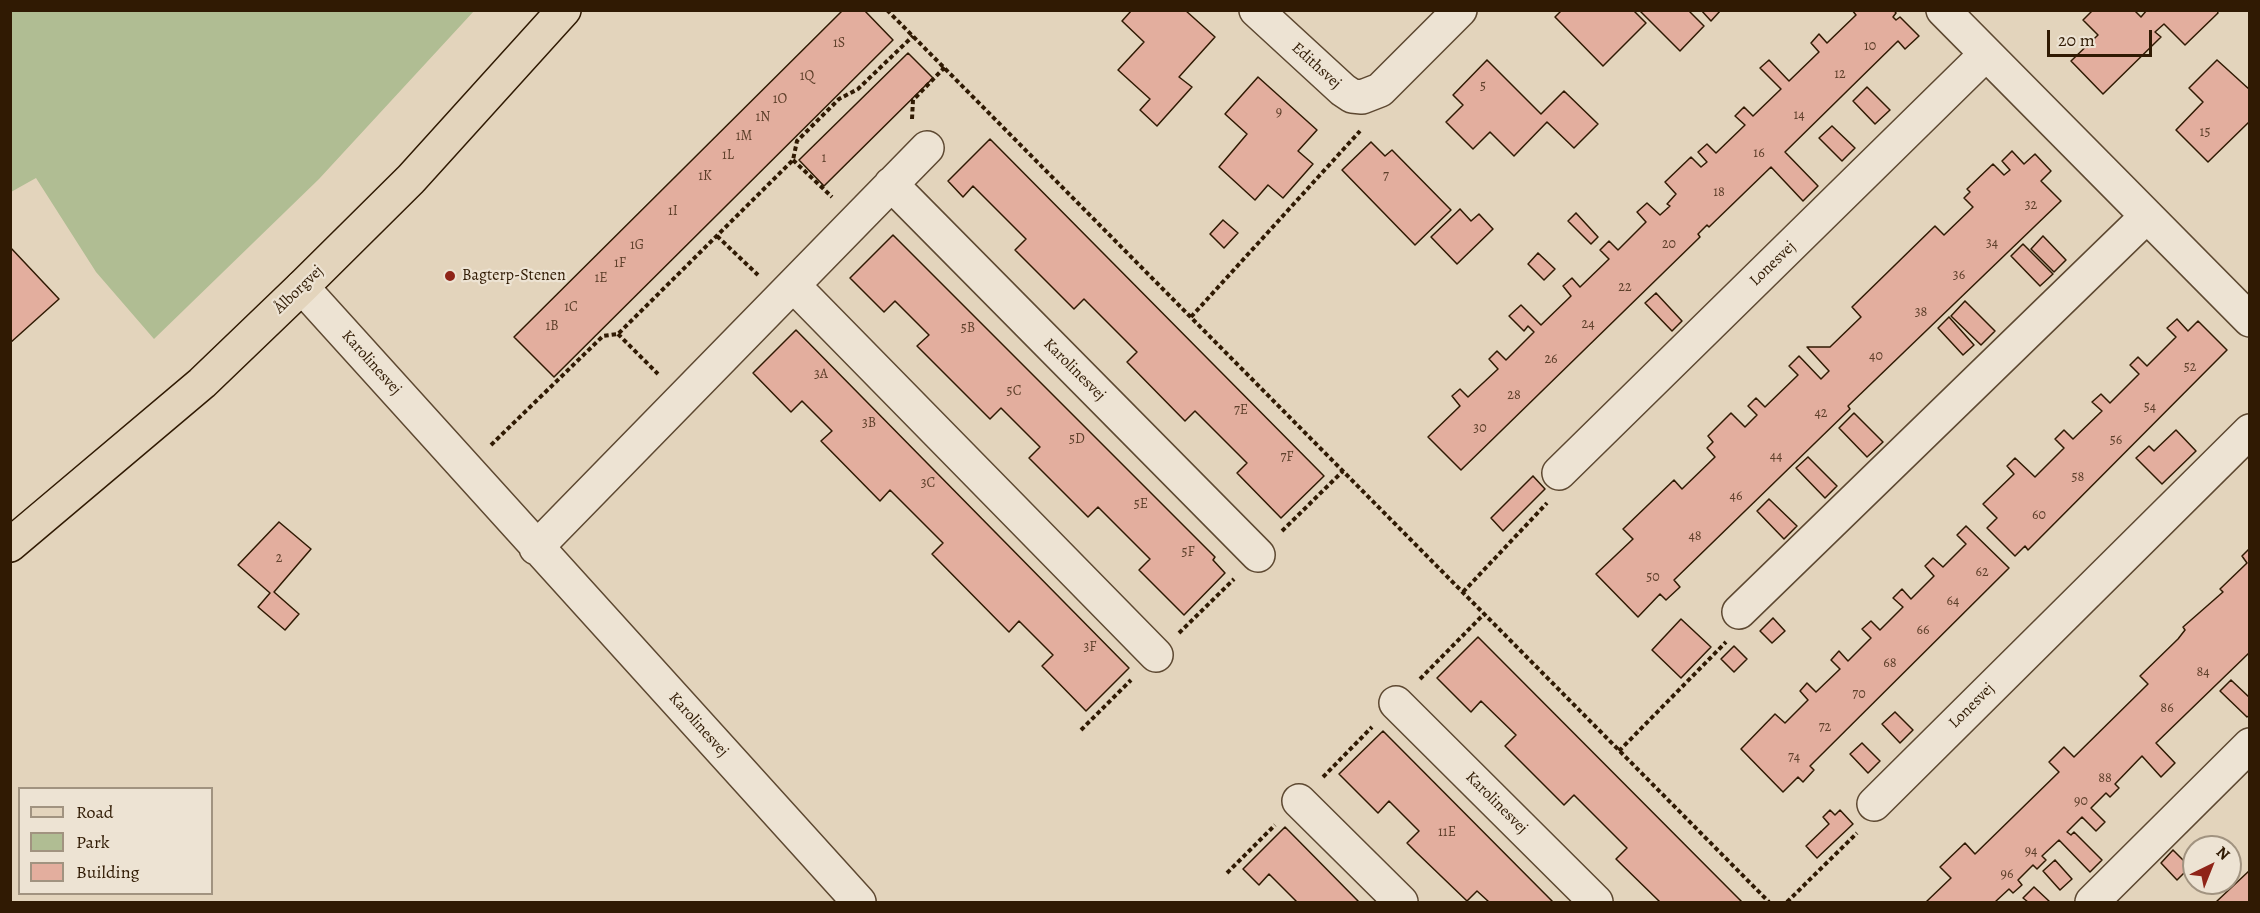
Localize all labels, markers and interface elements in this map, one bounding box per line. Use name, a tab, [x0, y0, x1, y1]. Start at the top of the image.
scale bar	[2050, 18, 2155, 56]
text: 20 m	[2058, 28, 2095, 52]
house number: 1S	[833, 36, 845, 52]
street label: Edithsvej	[1287, 39, 1345, 93]
house number: 10	[1864, 39, 1876, 55]
house number: 12	[1834, 67, 1846, 83]
house number: 1Q	[800, 69, 814, 85]
house number: 5	[1480, 79, 1486, 95]
house number: 1O	[773, 92, 787, 108]
house number: 9	[1276, 105, 1282, 121]
house number: 14	[1793, 108, 1805, 124]
house number: 1N	[756, 110, 770, 126]
house number: 15	[2200, 125, 2210, 141]
house number: 1M	[736, 129, 752, 145]
house number: 16	[1753, 146, 1765, 162]
house number: 1L	[722, 148, 734, 164]
house number: 1	[822, 151, 826, 167]
house number: 1K	[698, 169, 712, 185]
house number: 7	[1383, 169, 1389, 185]
house number: 18	[1713, 185, 1725, 201]
house number: 32	[2025, 198, 2037, 214]
house number: 1I	[668, 204, 678, 220]
house number: 34	[1986, 236, 1998, 252]
house number: 20	[1662, 237, 1676, 253]
street label: Lonesvej	[1746, 237, 1800, 291]
house number: 1G	[630, 238, 644, 254]
house number: 1F	[614, 256, 626, 272]
street label: Ålborgvej	[270, 262, 328, 318]
place label: Bagterp-Stenen	[462, 266, 566, 286]
house number: 36	[1953, 268, 1965, 284]
marker: Bagterp-Stenen	[443, 269, 457, 283]
house number: 1E	[594, 271, 608, 287]
house number: 22	[1618, 280, 1632, 296]
house number: 1C	[564, 300, 578, 316]
house number: 38	[1915, 305, 1927, 321]
house number: 24	[1582, 317, 1594, 333]
house number: 1B	[545, 319, 559, 335]
house number: 5B	[961, 321, 975, 337]
street label: Karolinesvej	[337, 327, 405, 399]
street label: Karolinesvej	[1039, 335, 1109, 405]
house number: 40	[1869, 349, 1883, 365]
house number: 26	[1544, 352, 1558, 368]
house number: 52	[2184, 360, 2196, 376]
house number: 3A	[814, 367, 828, 383]
house number: 5C	[1007, 384, 1021, 400]
house number: 28	[1507, 388, 1521, 404]
house number: 54	[2144, 400, 2156, 416]
house number: 7E	[1234, 403, 1248, 419]
house number: 42	[1815, 406, 1827, 422]
house number: 3B	[862, 416, 876, 432]
house number: 30	[1473, 421, 1487, 437]
house number: 5D	[1069, 432, 1085, 448]
house number: 56	[2110, 433, 2122, 449]
house number: 44	[1770, 449, 1782, 465]
house number: 7F	[1280, 450, 1294, 466]
house number: 58	[2072, 470, 2084, 486]
house number: 3C	[921, 476, 935, 492]
house number: 46	[1730, 489, 1742, 505]
house number: 5E	[1134, 497, 1148, 513]
house number: 60	[2032, 508, 2046, 524]
house number: 48	[1688, 529, 1702, 545]
house number: 5F	[1181, 545, 1195, 561]
house number: 2	[276, 551, 282, 567]
house number: 62	[1975, 565, 1989, 581]
house number: 50	[1646, 570, 1660, 586]
house number: 64	[1947, 594, 1959, 610]
house number: 66	[1917, 623, 1929, 639]
house number: 3F	[1084, 640, 1096, 656]
house number: 68	[1883, 656, 1897, 672]
house number: 84	[2196, 665, 2210, 681]
street label: Lonesvej	[1945, 679, 1999, 733]
house number: 70	[1852, 687, 1866, 703]
street label: Karolinesvej	[664, 689, 732, 761]
house number: 86	[2160, 701, 2174, 717]
house number: 72	[1819, 720, 1831, 736]
house number: 74	[1788, 750, 1800, 766]
street label: Karolinesvej	[1461, 768, 1531, 838]
house number: 88	[2098, 771, 2112, 787]
legend	[18, 787, 213, 895]
house number: 90	[2074, 794, 2088, 810]
text: Road	[76, 800, 113, 824]
house number: 11E	[1438, 825, 1456, 841]
text: Park	[76, 830, 110, 854]
north arrow	[2182, 835, 2242, 895]
text: N	[2211, 841, 2235, 865]
house number: 94	[2025, 844, 2037, 860]
text: Building	[76, 860, 140, 884]
house number: 96	[2001, 867, 2013, 883]

